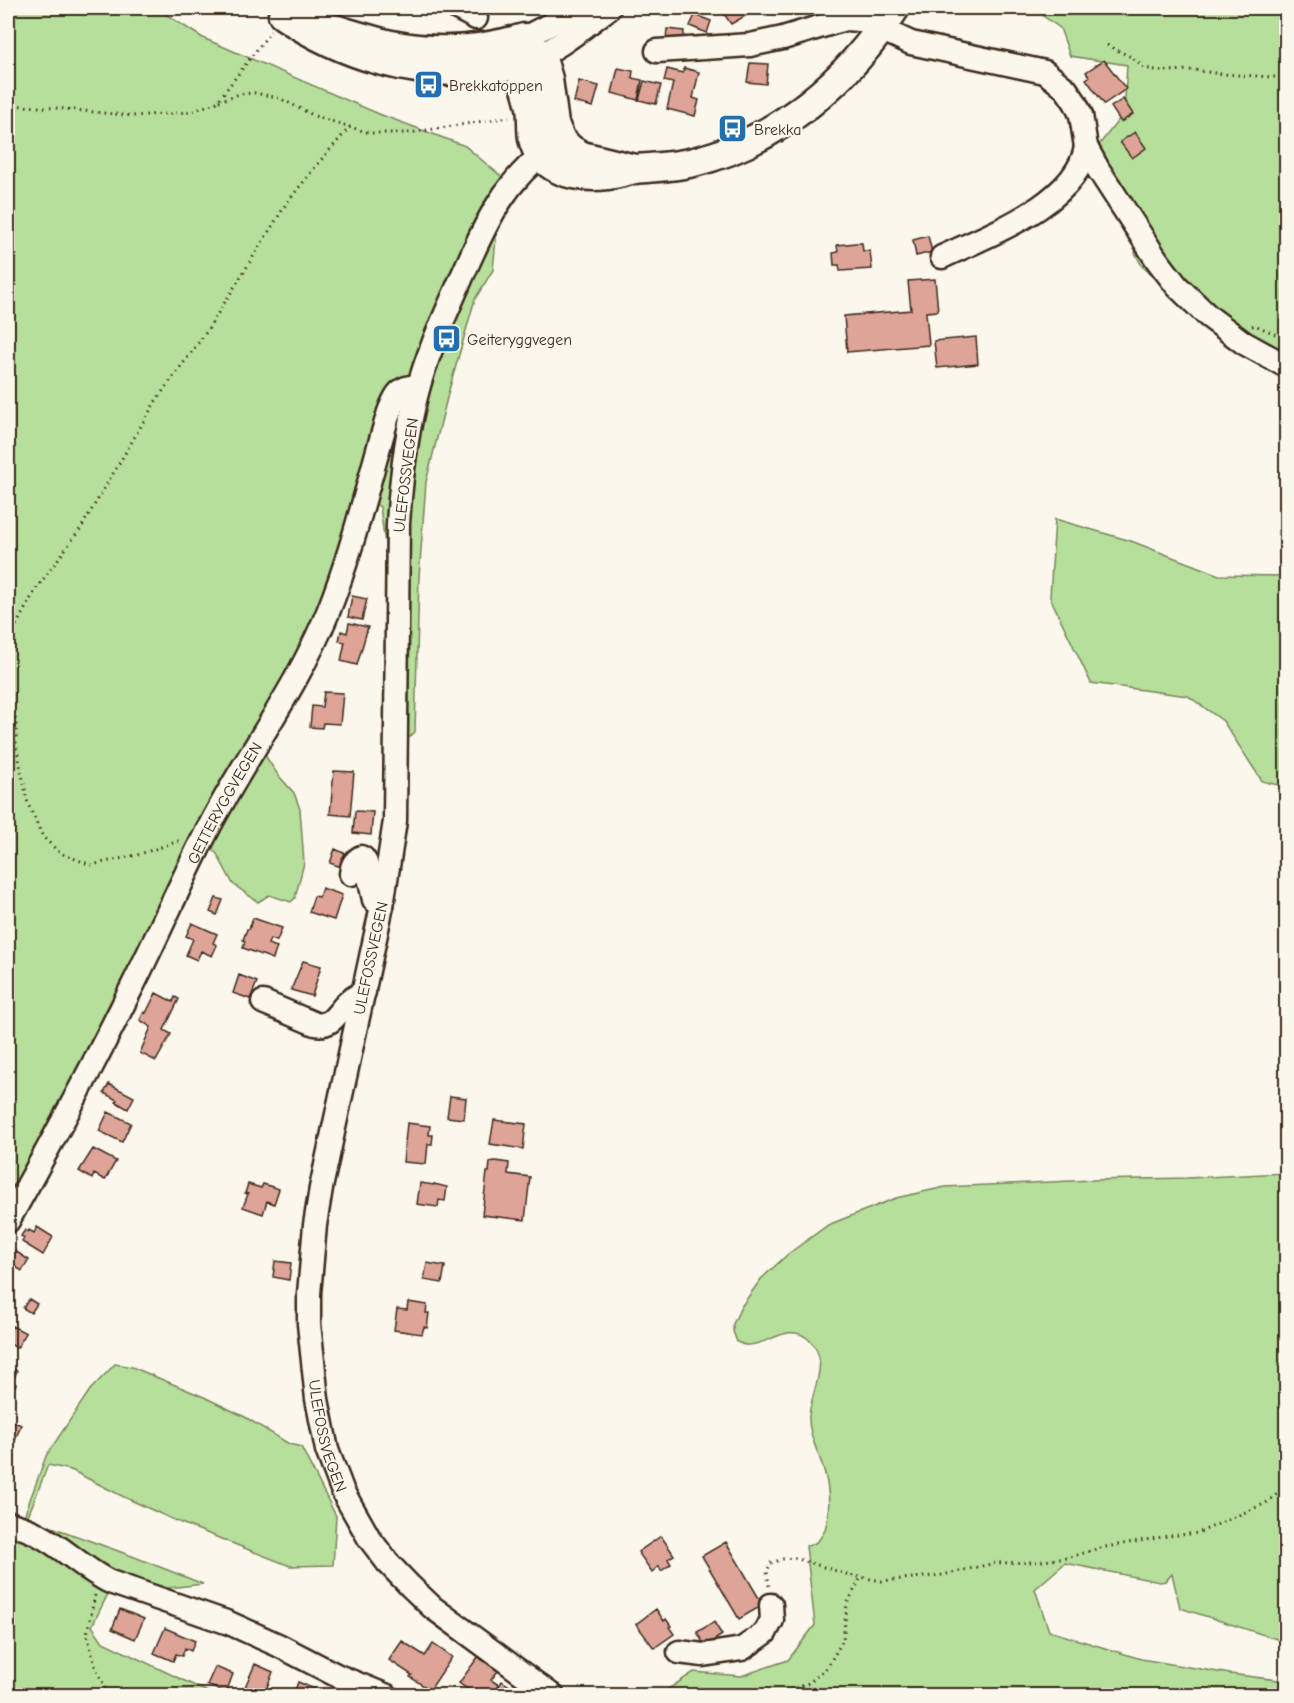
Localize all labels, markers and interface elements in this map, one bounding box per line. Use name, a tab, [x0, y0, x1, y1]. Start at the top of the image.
bus stop icon: Brekkatoppen	[412, 69, 444, 101]
place label: Brekkatoppen	[449, 77, 543, 95]
bus stop icon: Brekka	[717, 113, 749, 145]
place label: Brekka	[754, 121, 801, 139]
bus stop icon: Geiteryggvegen	[430, 323, 462, 355]
place label: Geiteryggvegen	[467, 331, 572, 349]
street label: ULEFOSSVEGEN	[390, 417, 422, 533]
street label: GEITERYGGVEGEN	[184, 739, 266, 867]
street label: ULEFOSSVEGEN	[350, 900, 392, 1016]
street label: ULEFOSSVEGEN	[305, 1379, 350, 1495]

